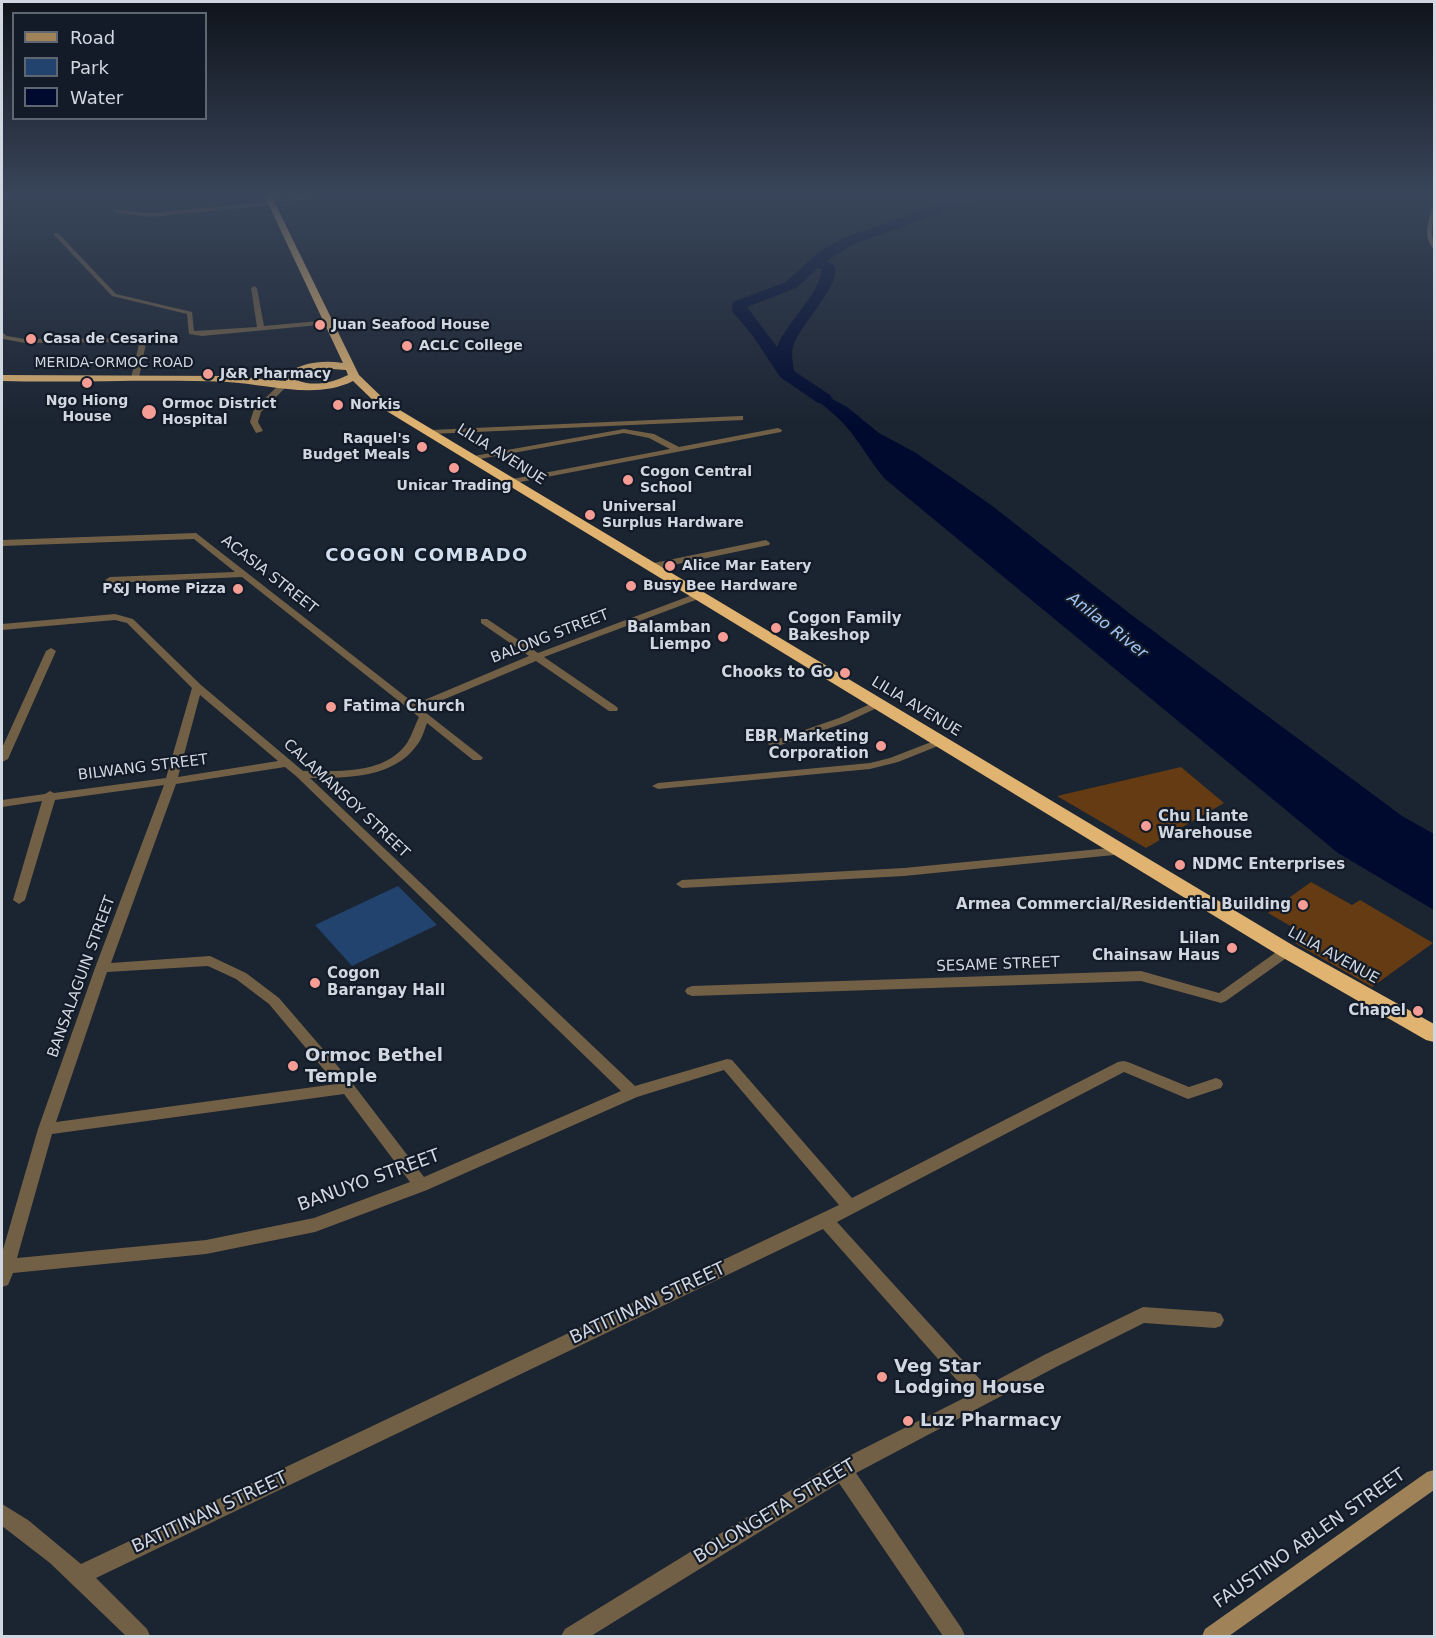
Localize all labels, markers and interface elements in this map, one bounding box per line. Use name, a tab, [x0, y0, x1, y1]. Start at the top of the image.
legend	[12, 12, 207, 120]
text: Road	[70, 27, 115, 48]
text: Park	[70, 57, 109, 78]
text: Water	[70, 87, 123, 108]
place label: Juan Seafood House	[332, 317, 490, 333]
marker: Juan Seafood House	[313, 318, 327, 332]
place label: Casa de Cesarina	[43, 331, 178, 347]
marker: Casa de Cesarina	[24, 332, 38, 346]
place label: ACLC College	[419, 338, 523, 354]
marker: ACLC College	[400, 339, 414, 353]
street label: MERIDA-ORMOC ROAD	[35, 355, 193, 371]
place label: J&R Pharmacy	[220, 366, 331, 382]
marker: J&R Pharmacy	[201, 367, 215, 381]
marker: Ngo Hiong House	[80, 376, 94, 390]
place label: Ngo Hiong House	[46, 393, 128, 425]
place label: Ormoc District Hospital	[162, 396, 276, 428]
place label: Norkis	[350, 397, 401, 413]
marker: Norkis	[331, 398, 345, 412]
marker: Ormoc District Hospital	[140, 403, 158, 421]
street label: LILIA AVENUE	[453, 421, 549, 489]
place label: Raquel's Budget Meals	[302, 431, 410, 464]
marker: Raquel's Budget Meals	[415, 440, 429, 454]
marker: Unicar Trading	[447, 461, 461, 475]
place label: Cogon Central School	[640, 464, 752, 496]
marker: Cogon Central School	[621, 473, 635, 487]
place label: Unicar Trading	[397, 478, 511, 494]
place label: Universal Surplus Hardware	[602, 499, 744, 532]
marker: Universal Surplus Hardware	[583, 508, 597, 522]
street label: ACASIA STREET	[217, 532, 321, 618]
district label: COGON COMBADO	[325, 545, 529, 567]
place label: Alice Mar Eatery	[682, 558, 811, 574]
marker: Alice Mar Eatery	[663, 559, 677, 573]
place label: Busy Bee Hardware	[643, 578, 797, 594]
marker: Busy Bee Hardware	[624, 579, 638, 593]
place label: P&J Home Pizza	[102, 581, 226, 597]
marker: P&J Home Pizza	[231, 582, 245, 596]
water label: Anilao River	[1063, 589, 1151, 663]
street label: BALONG STREET	[488, 606, 612, 668]
place label: Cogon Family Bakeshop	[788, 610, 901, 645]
place label: Balamban Liempo	[627, 619, 711, 654]
marker: Cogon Family Bakeshop	[769, 621, 783, 635]
marker: Balamban Liempo	[716, 630, 730, 644]
place label: Chooks to Go	[721, 664, 833, 682]
marker: Chooks to Go	[838, 666, 852, 680]
street label: LILIA AVENUE	[868, 673, 964, 741]
place label: Fatima Church	[343, 698, 465, 716]
marker: Fatima Church	[324, 700, 338, 714]
place label: EBR Marketing Corporation	[745, 728, 869, 763]
street label: CALAMANSOY STREET	[279, 736, 413, 862]
marker: EBR Marketing Corporation	[874, 739, 888, 753]
street label: BILWANG STREET	[77, 751, 209, 785]
place label: Chu Liante Warehouse	[1158, 808, 1252, 843]
marker: Chu Liante Warehouse	[1139, 819, 1153, 833]
place label: NDMC Enterprises	[1192, 856, 1345, 874]
marker: NDMC Enterprises	[1173, 858, 1187, 872]
street label: BANSALAGUIN STREET	[44, 894, 120, 1060]
place label: Armea Commercial/Residential Building	[956, 896, 1291, 914]
marker: Armea Commercial/Residential Building	[1296, 898, 1310, 912]
street label: LILIA AVENUE	[1284, 924, 1382, 988]
place label: Lilan Chainsaw Haus	[1092, 930, 1220, 965]
marker: Lilan Chainsaw Haus	[1225, 941, 1239, 955]
street label: SESAME STREET	[936, 954, 1060, 976]
place label: Cogon Barangay Hall	[327, 965, 445, 1000]
marker: Cogon Barangay Hall	[308, 976, 322, 990]
place label: Chapel	[1348, 1002, 1406, 1020]
marker: Chapel	[1411, 1004, 1425, 1018]
place label: Ormoc Bethel Temple	[305, 1045, 443, 1088]
marker: Ormoc Bethel Temple	[286, 1059, 300, 1073]
street label: BANUYO STREET	[295, 1145, 443, 1217]
street label: BATITINAN STREET	[567, 1258, 729, 1350]
place label: Veg Star Lodging House	[894, 1356, 1045, 1398]
marker: Veg Star Lodging House	[875, 1370, 889, 1384]
place label: Luz Pharmacy	[920, 1410, 1061, 1432]
marker: Luz Pharmacy	[901, 1414, 915, 1428]
street label: BOLONGETA STREET	[690, 1455, 860, 1569]
street label: FAUSTINO ABLEN STREET	[1210, 1464, 1410, 1614]
street label: BATITINAN STREET	[129, 1467, 291, 1559]

